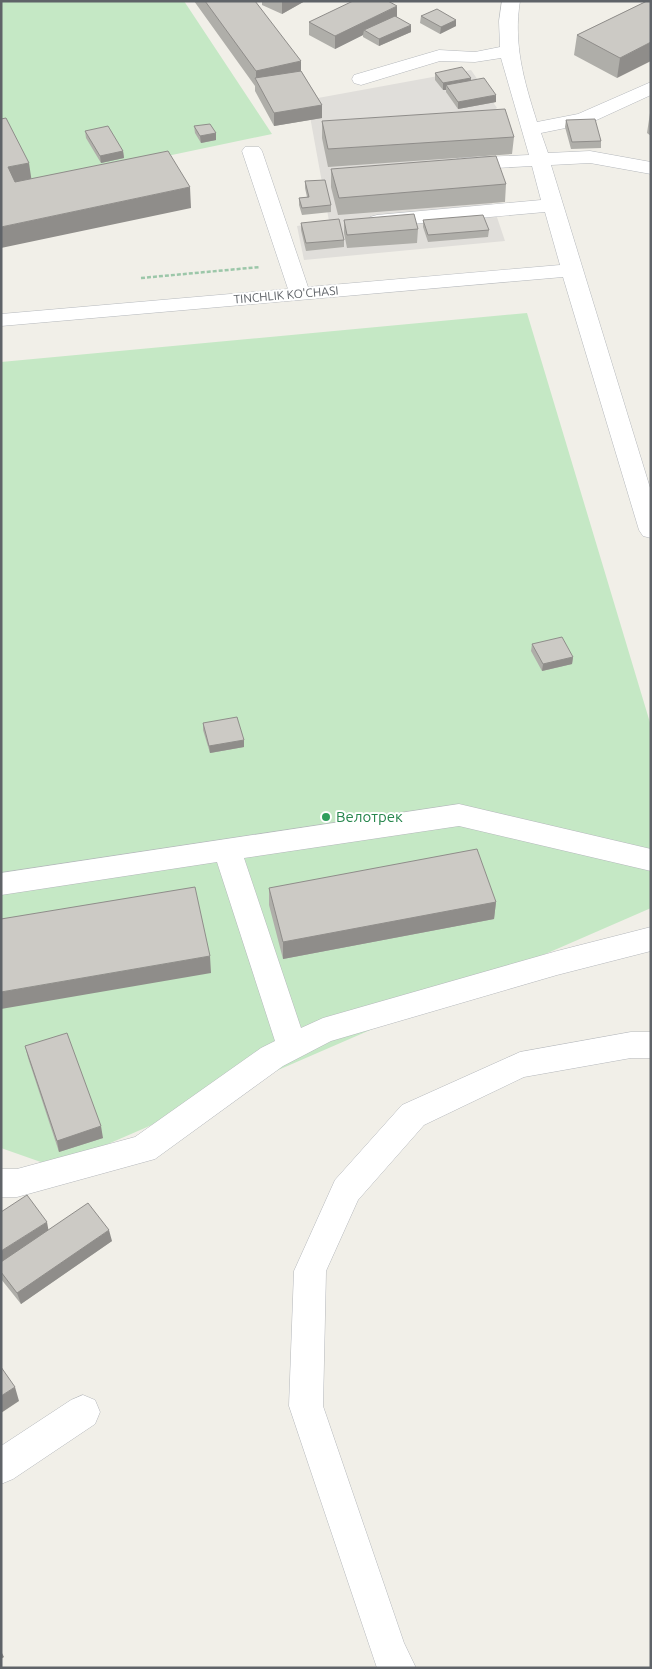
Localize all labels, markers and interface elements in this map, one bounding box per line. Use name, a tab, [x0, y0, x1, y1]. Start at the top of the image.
street label: TINCHLIK KO'CHASI	[233, 283, 339, 306]
place label: Велотрек	[336, 808, 403, 825]
marker: Велотрек	[320, 811, 332, 823]

